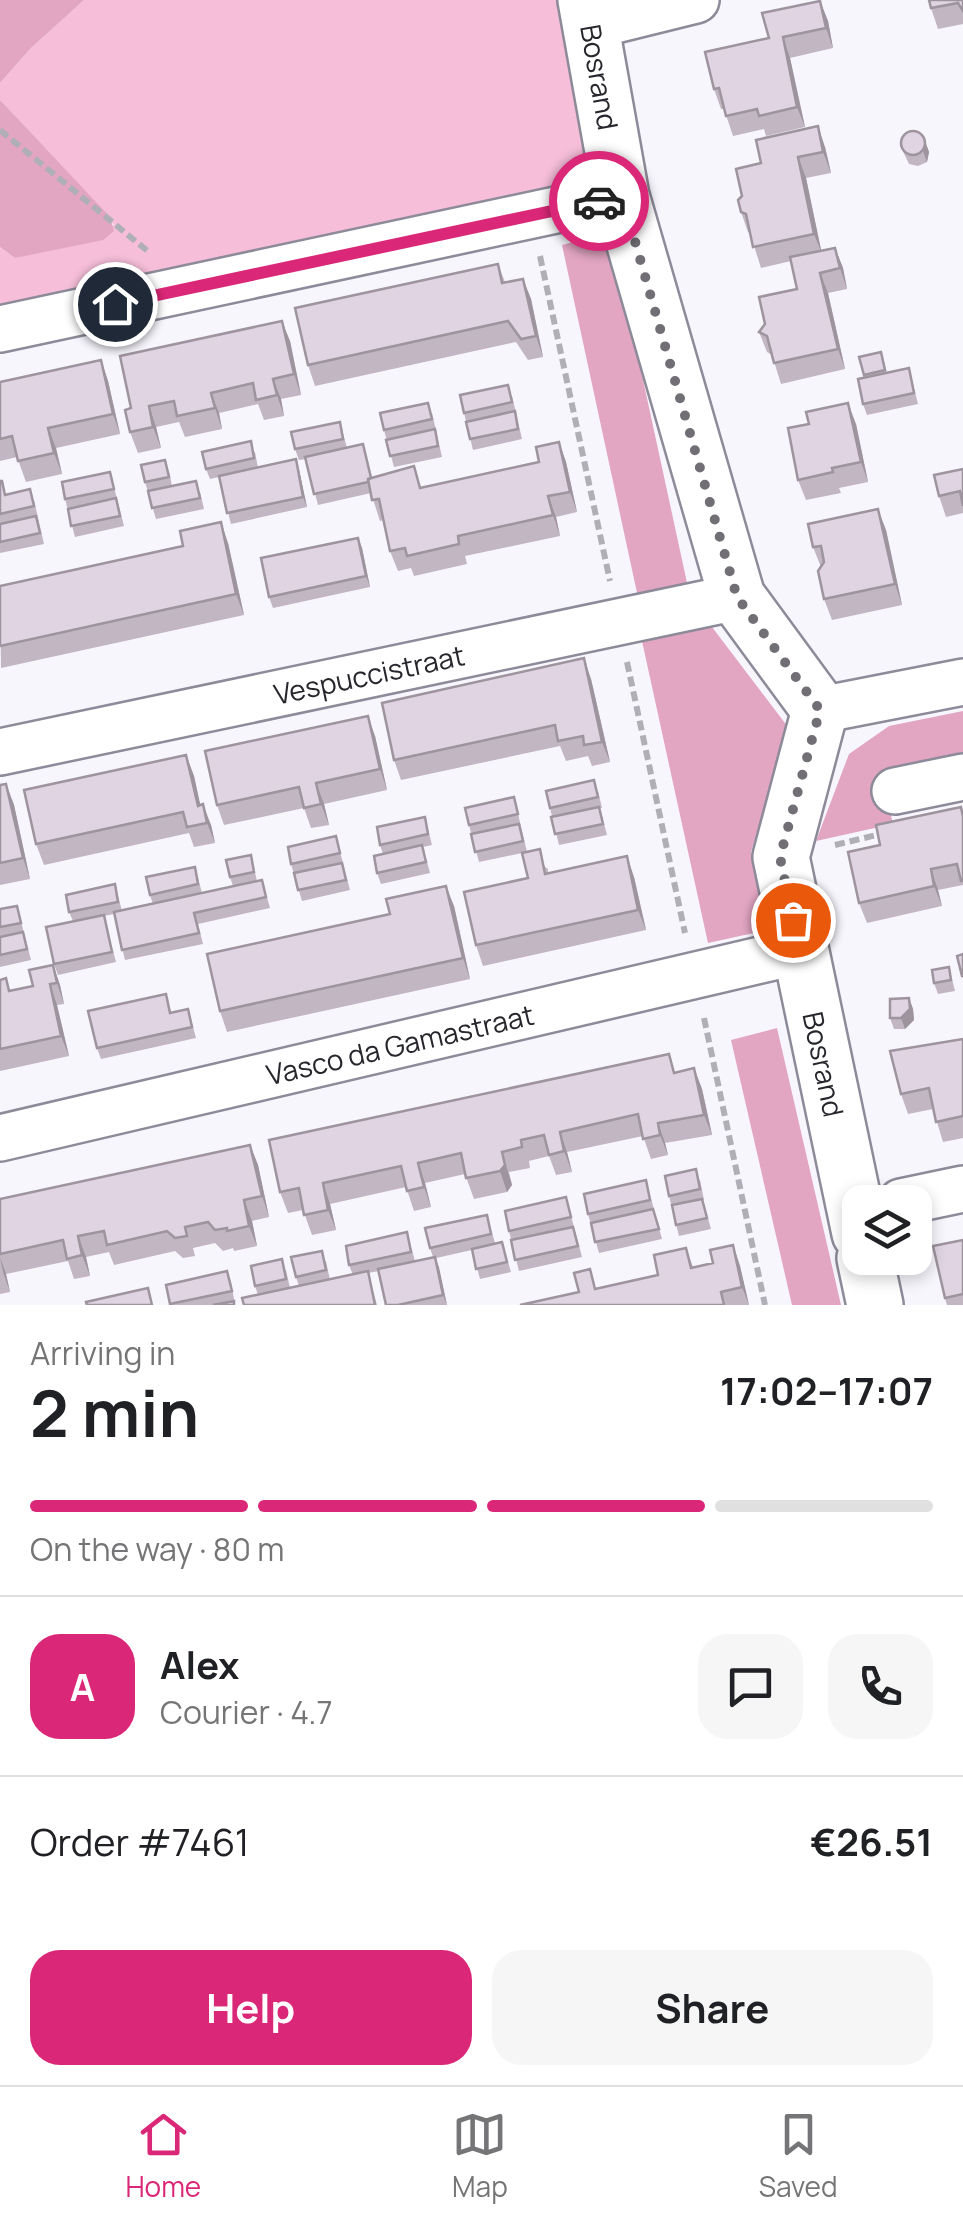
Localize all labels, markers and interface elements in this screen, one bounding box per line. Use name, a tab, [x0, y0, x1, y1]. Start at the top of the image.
street label: Bosrand	[572, 21, 628, 133]
courier	[549, 151, 649, 251]
icon: car	[572, 174, 627, 229]
pin	[73, 262, 158, 347]
icon: home	[88, 277, 143, 332]
street label: Vespuccistraat	[270, 635, 468, 713]
pin	[751, 878, 836, 963]
icon: bag	[766, 893, 821, 948]
street label: Vasco da Gamastraat	[263, 995, 537, 1093]
street label: Bosrand	[794, 1008, 854, 1120]
map controls	[842, 1185, 932, 1275]
button: layers	[842, 1185, 932, 1275]
text: Arriving in	[30, 1331, 175, 1375]
text: 17:02–17:07	[720, 1364, 933, 1416]
text: 2 min	[30, 1368, 199, 1457]
text: On the way · 80 m	[30, 1527, 284, 1571]
button: chat	[698, 1634, 803, 1739]
button: phone	[828, 1634, 933, 1739]
text: Alex	[160, 1638, 239, 1690]
text: A	[70, 1660, 95, 1712]
text: Courier · 4.7	[160, 1690, 333, 1734]
text: Order #7461	[30, 1815, 250, 1867]
text: €26.51	[810, 1815, 933, 1867]
button: Help	[30, 1950, 472, 2065]
button: Share	[492, 1950, 933, 2065]
tab: Home	[125, 2107, 201, 2205]
tab: Map	[452, 2107, 508, 2205]
tab: Saved	[759, 2107, 838, 2205]

